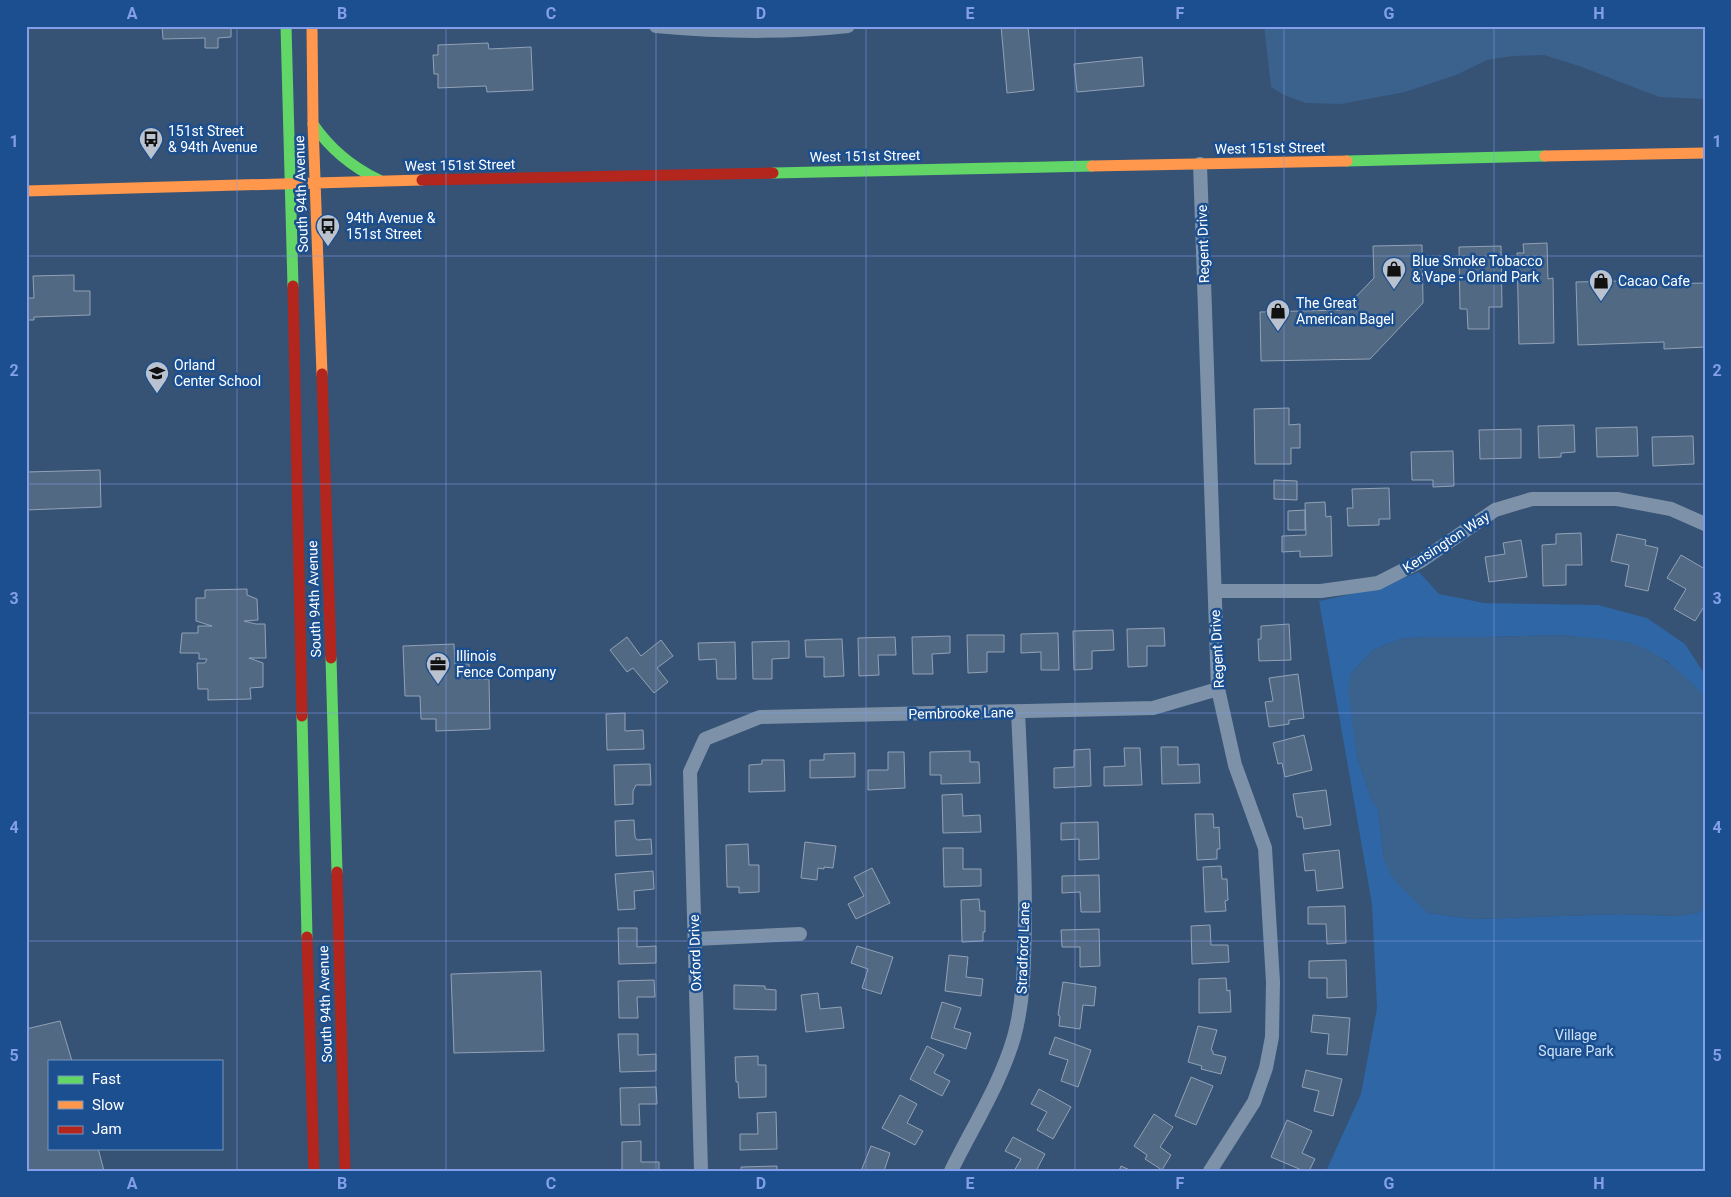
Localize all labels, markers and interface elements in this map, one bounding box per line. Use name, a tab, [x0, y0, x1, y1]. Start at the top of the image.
text: A	[127, 4, 138, 23]
text: B	[337, 4, 347, 23]
text: C	[546, 4, 556, 23]
text: D	[756, 4, 766, 23]
text: E	[966, 4, 975, 23]
text: F	[1176, 4, 1185, 23]
text: G	[1384, 4, 1395, 23]
text: H	[1593, 4, 1605, 23]
place label: 151st Street & 94th Avenue	[168, 123, 257, 155]
bus stop icon: 151st Street & 94th Avenue	[138, 126, 164, 160]
text: 1	[9, 132, 19, 151]
text: 1	[1712, 132, 1722, 151]
street label: South 94th Avenue	[291, 135, 311, 253]
street label: West 151st Street	[1215, 139, 1326, 157]
street label: West 151st Street	[810, 147, 921, 165]
street label: West 151st Street	[405, 156, 516, 174]
street label: Regent Drive	[1194, 204, 1212, 284]
place label: 94th Avenue & 151st Street	[346, 210, 436, 242]
bus stop icon: 94th Avenue & 151st Street	[315, 213, 341, 247]
place label: Blue Smoke Tobacco & Vape - Orland Park	[1412, 253, 1543, 285]
shop icon: Blue Smoke Tobacco & Vape - Orland Park	[1381, 256, 1407, 290]
shop icon: Cacao Cafe	[1588, 268, 1614, 302]
place label: Cacao Cafe	[1618, 273, 1690, 289]
place label: The Great American Bagel	[1296, 295, 1394, 327]
shop icon: The Great American Bagel	[1265, 298, 1291, 332]
place label: Orland Center School	[174, 357, 261, 389]
school or university icon: Orland Center School	[144, 360, 170, 394]
text: 2	[9, 361, 19, 380]
text: 2	[1712, 361, 1722, 380]
street label: Kensington Way	[1400, 508, 1493, 576]
street label: South 94th Avenue	[304, 540, 324, 658]
text: 3	[9, 589, 19, 608]
text: 3	[1712, 589, 1722, 608]
street label: Regent Drive	[1207, 609, 1227, 689]
place label: Illinois Fence Company	[456, 648, 557, 680]
office icon: Illinois Fence Company	[425, 651, 451, 685]
street label: Pembrooke Lane	[908, 704, 1014, 722]
text: 4	[9, 818, 19, 837]
text: 4	[1712, 818, 1722, 837]
street label: Stradford Lane	[1013, 902, 1033, 994]
street label: Oxford Drive	[686, 914, 704, 992]
street label: South 94th Avenue	[315, 945, 335, 1063]
park label: Village Square Park	[1538, 1027, 1615, 1059]
text: 5	[9, 1046, 19, 1065]
text: 5	[1712, 1046, 1722, 1065]
legend	[48, 1060, 222, 1150]
text: Fast	[92, 1070, 121, 1088]
text: Slow	[92, 1096, 124, 1114]
text: Jam	[92, 1120, 122, 1138]
text: A	[127, 1174, 138, 1193]
text: B	[337, 1174, 347, 1193]
text: C	[546, 1174, 556, 1193]
text: D	[756, 1174, 766, 1193]
text: E	[966, 1174, 975, 1193]
text: F	[1176, 1174, 1185, 1193]
text: G	[1384, 1174, 1395, 1193]
text: H	[1593, 1174, 1605, 1193]

